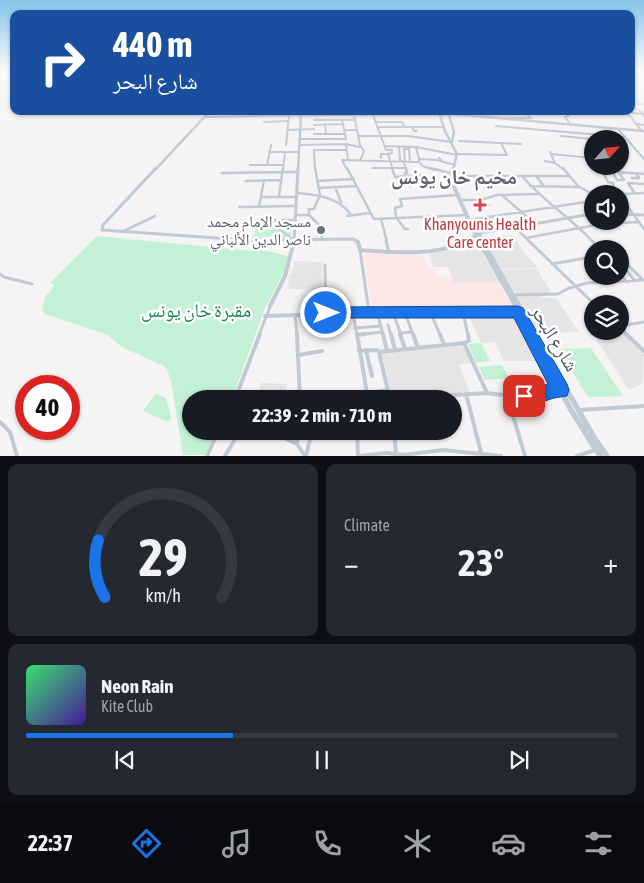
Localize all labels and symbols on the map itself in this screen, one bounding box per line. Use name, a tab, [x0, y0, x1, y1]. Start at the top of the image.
north arrow	[584, 130, 629, 175]
district label: مخيم خان يونس	[391, 164, 517, 191]
marker: Khanyounis Health Care center	[473, 198, 487, 212]
place label: مسجد الإمام محمد ناصر الدين الألباني	[207, 212, 311, 252]
place label: Khanyounis Health Care center	[424, 215, 536, 251]
marker: مسجد الإمام محمد ناصر الدين الألباني	[315, 224, 327, 236]
position arrow	[299, 286, 351, 338]
park label: مقبرة خان يونس	[141, 299, 251, 322]
street label: شارع البحر	[525, 300, 583, 376]
speed limit sign: 40	[15, 375, 80, 440]
pin	[503, 375, 545, 417]

